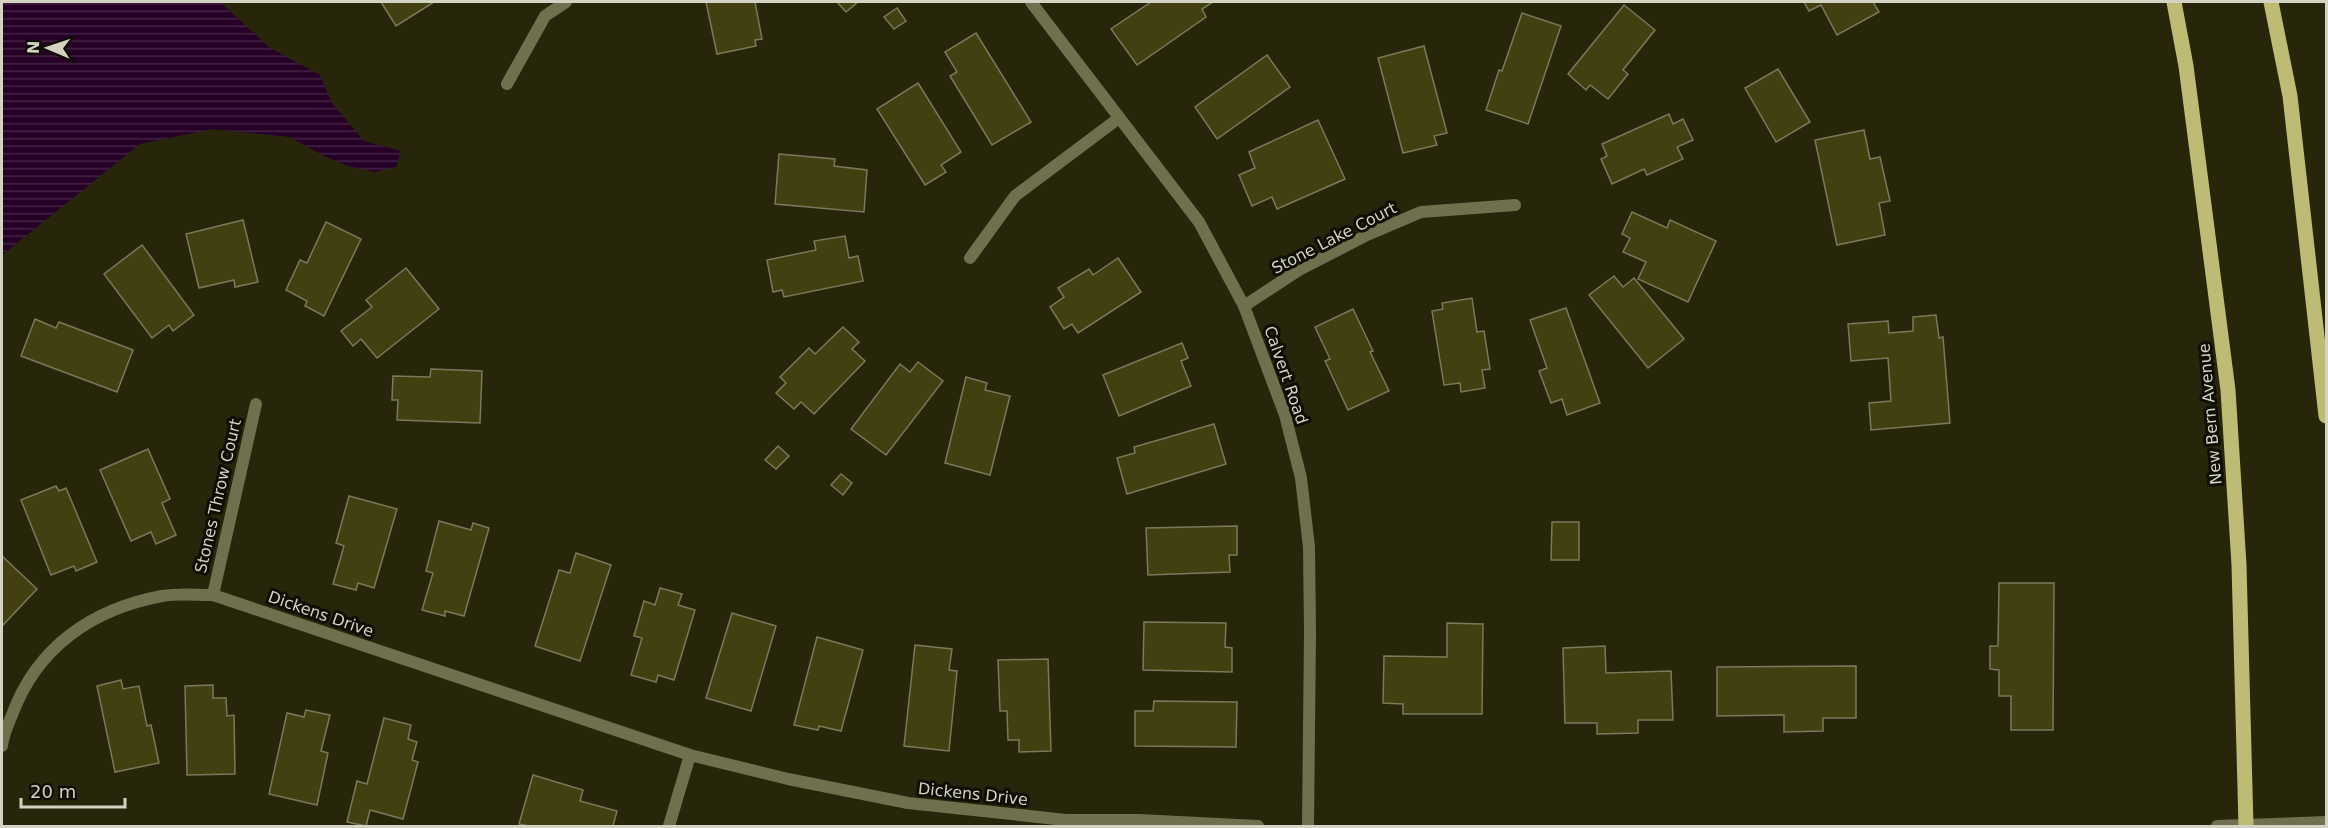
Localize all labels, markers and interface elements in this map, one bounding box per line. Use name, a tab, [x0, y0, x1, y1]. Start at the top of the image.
north arrow	[18, 18, 78, 78]
text: N	[24, 40, 43, 55]
street label: Stone Lake Court	[1268, 198, 1400, 278]
street label: Calvert Road	[1260, 323, 1312, 427]
street label: New Bern Avenue	[2194, 343, 2226, 485]
street label: Stones Throw Court	[191, 417, 245, 575]
street label: Dickens Drive	[266, 587, 376, 641]
scale bar	[21, 771, 124, 809]
street label: Dickens Drive	[917, 779, 1029, 809]
text: 20 m	[30, 781, 76, 802]

